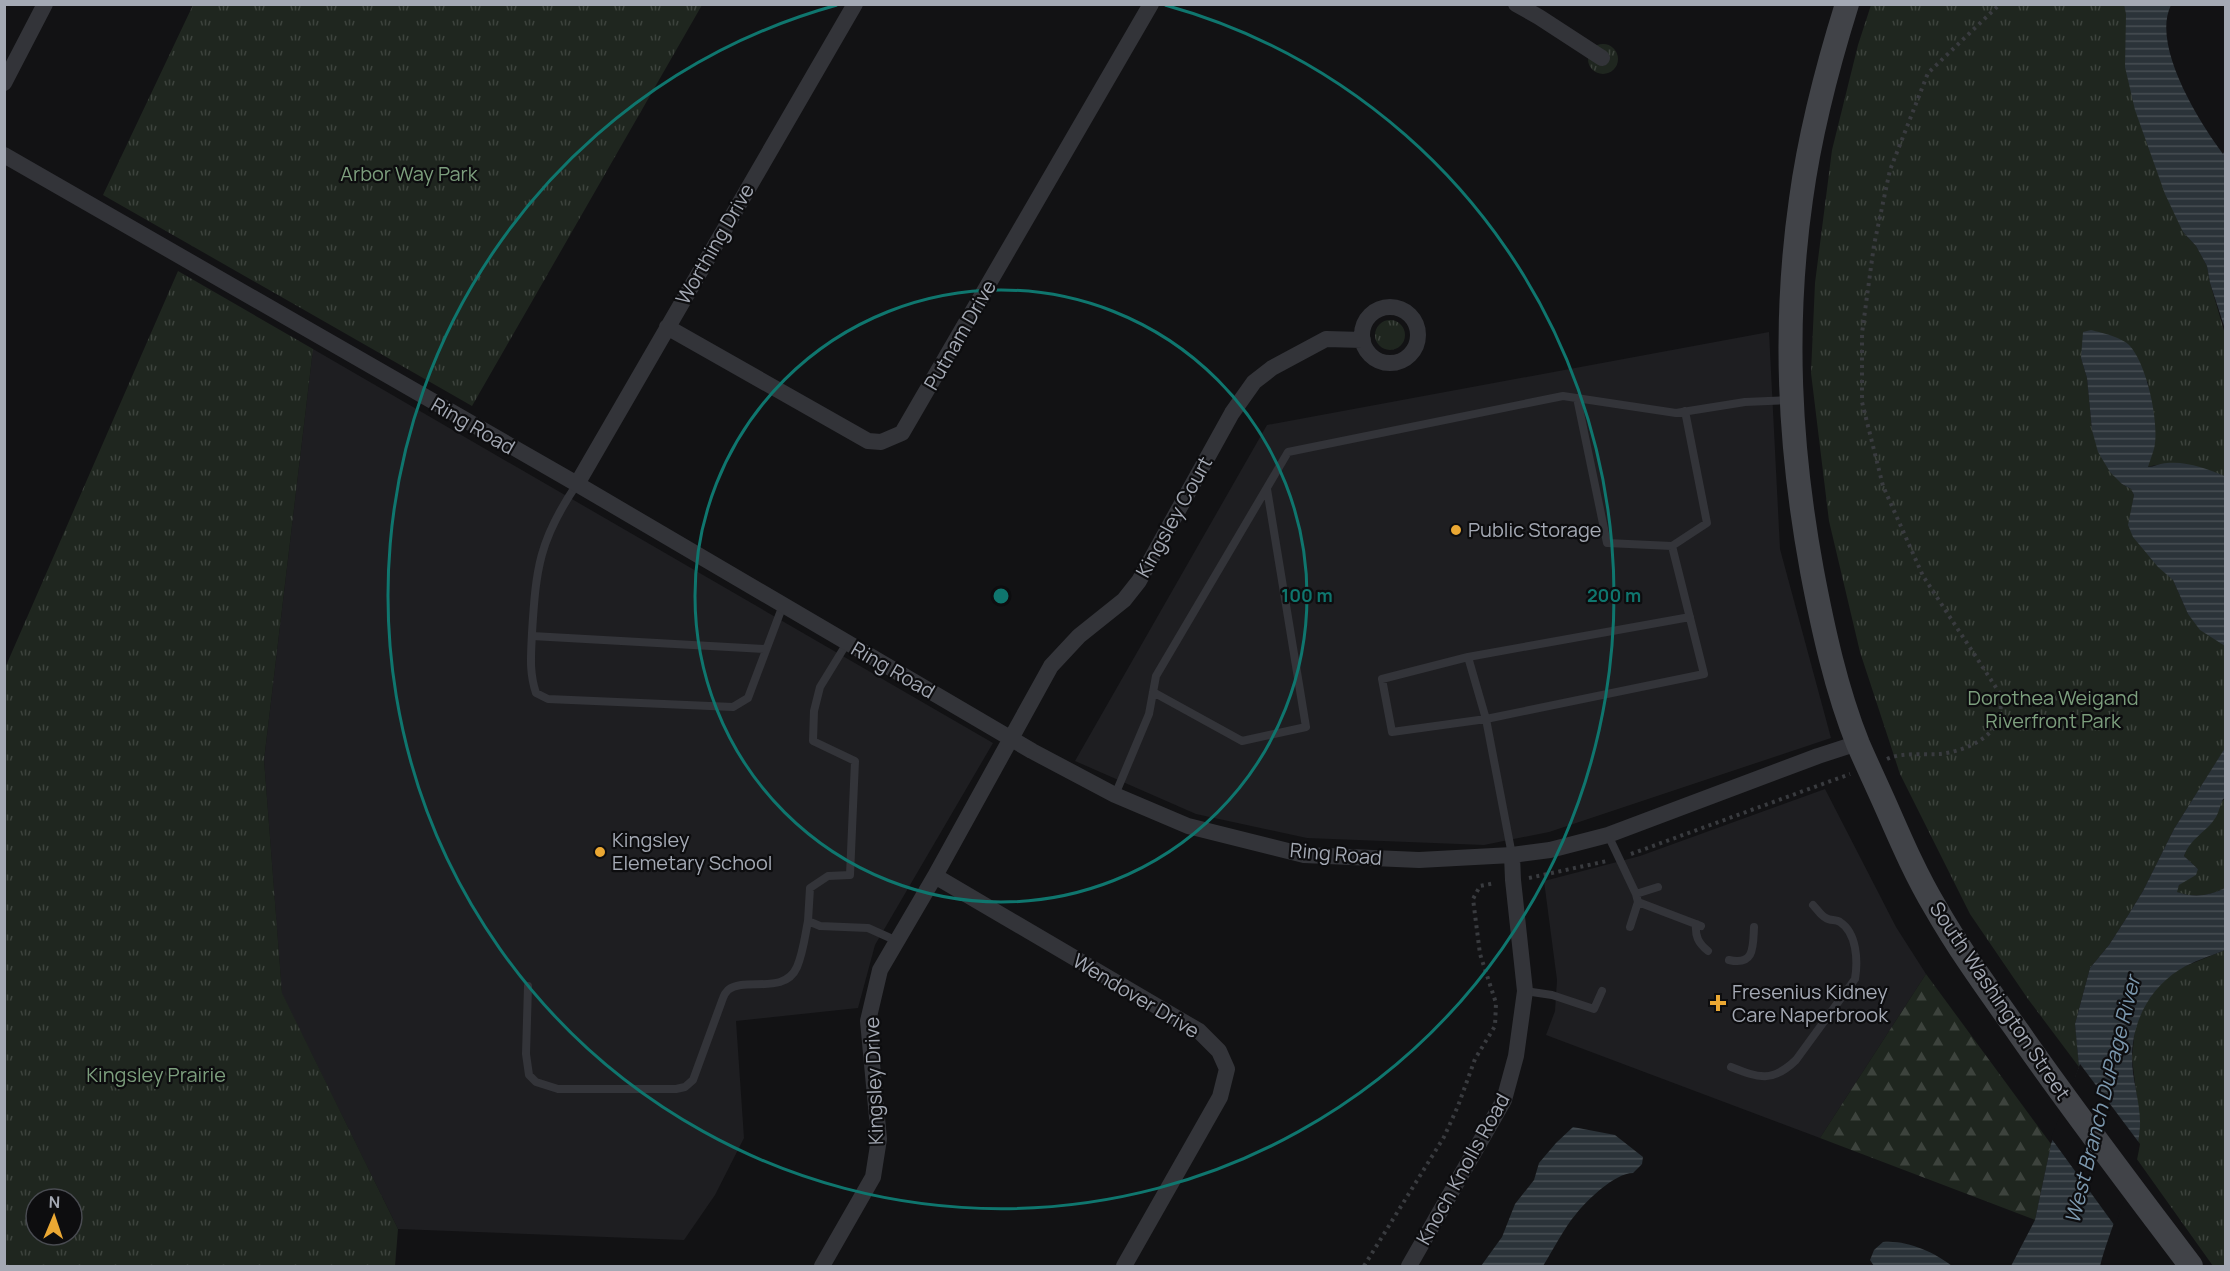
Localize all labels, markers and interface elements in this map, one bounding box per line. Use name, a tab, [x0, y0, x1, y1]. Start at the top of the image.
park label: Arbor Way Park	[340, 160, 479, 187]
street label: Worthing Drive	[669, 178, 760, 309]
street label: Putnam Drive	[917, 275, 1002, 395]
street label: Ring Road	[426, 391, 520, 460]
street label: Kingsley Court	[1129, 451, 1218, 582]
place label: Public Storage	[1468, 516, 1601, 543]
marker: Public Storage	[1449, 523, 1463, 537]
text: 100 m	[1281, 583, 1333, 607]
text: 200 m	[1587, 583, 1641, 607]
centre of rings	[991, 586, 1011, 606]
street label: Ring Road	[846, 635, 940, 704]
park label: Dorothea Weigand Riverfront Park	[1967, 684, 2139, 734]
place label: Kingsley Elemetary School	[612, 826, 772, 876]
street label: Ring Road	[1289, 836, 1383, 871]
marker: Kingsley Elemetary School	[593, 845, 607, 859]
street label: South Washington Street	[1924, 896, 2077, 1105]
street label: Wendover Drive	[1068, 947, 1205, 1044]
water label: West Branch DuPage River	[2058, 971, 2147, 1227]
place label: Fresenius Kidney Care Naperbrook	[1732, 978, 1889, 1028]
marker: Fresenius Kidney Care Naperbrook	[1709, 994, 1727, 1012]
street label: Kingsley Drive	[858, 1016, 889, 1146]
park label: Kingsley Prairie	[86, 1061, 226, 1088]
street label: Knoch Knolls Road	[1410, 1088, 1515, 1249]
north arrow	[24, 1187, 84, 1247]
text: N	[48, 1191, 61, 1213]

